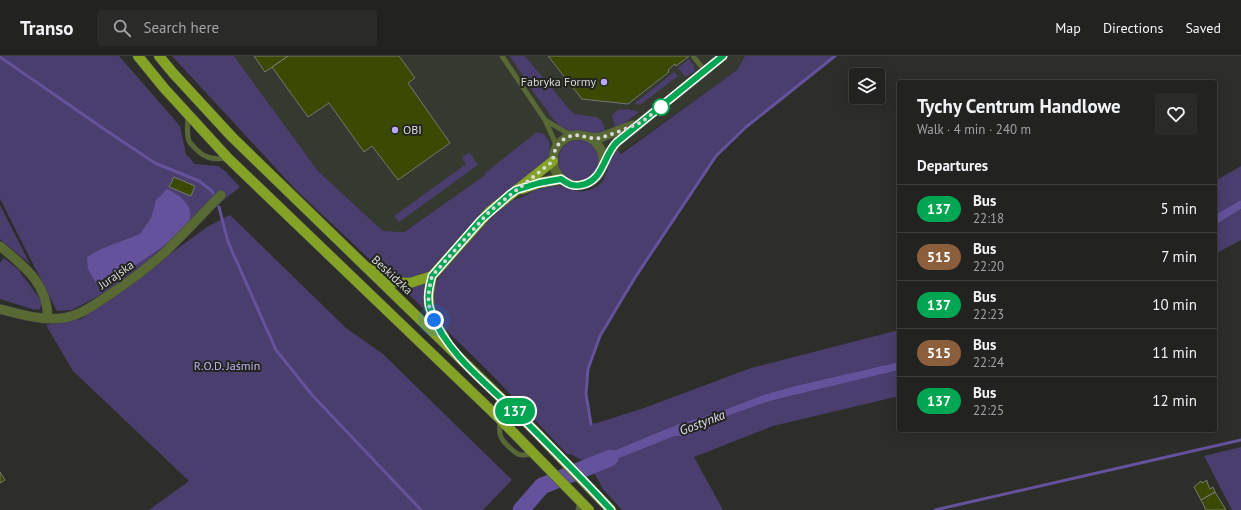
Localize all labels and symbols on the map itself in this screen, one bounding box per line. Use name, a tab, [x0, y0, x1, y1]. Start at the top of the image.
place label: Fabryka Formy	[521, 74, 596, 89]
marker: Fabryka Formy	[599, 77, 609, 87]
unlabelled marker	[652, 98, 670, 116]
place label: OBI	[403, 122, 422, 137]
marker: OBI	[390, 125, 400, 135]
street label: Beskidzka	[369, 252, 416, 297]
street label: Jurajska	[94, 257, 136, 293]
your location	[424, 310, 444, 330]
park label: R.O.D. Jaśmin	[194, 358, 260, 373]
line badge: 137	[492, 398, 538, 424]
water label: Gostynka	[677, 406, 728, 439]

